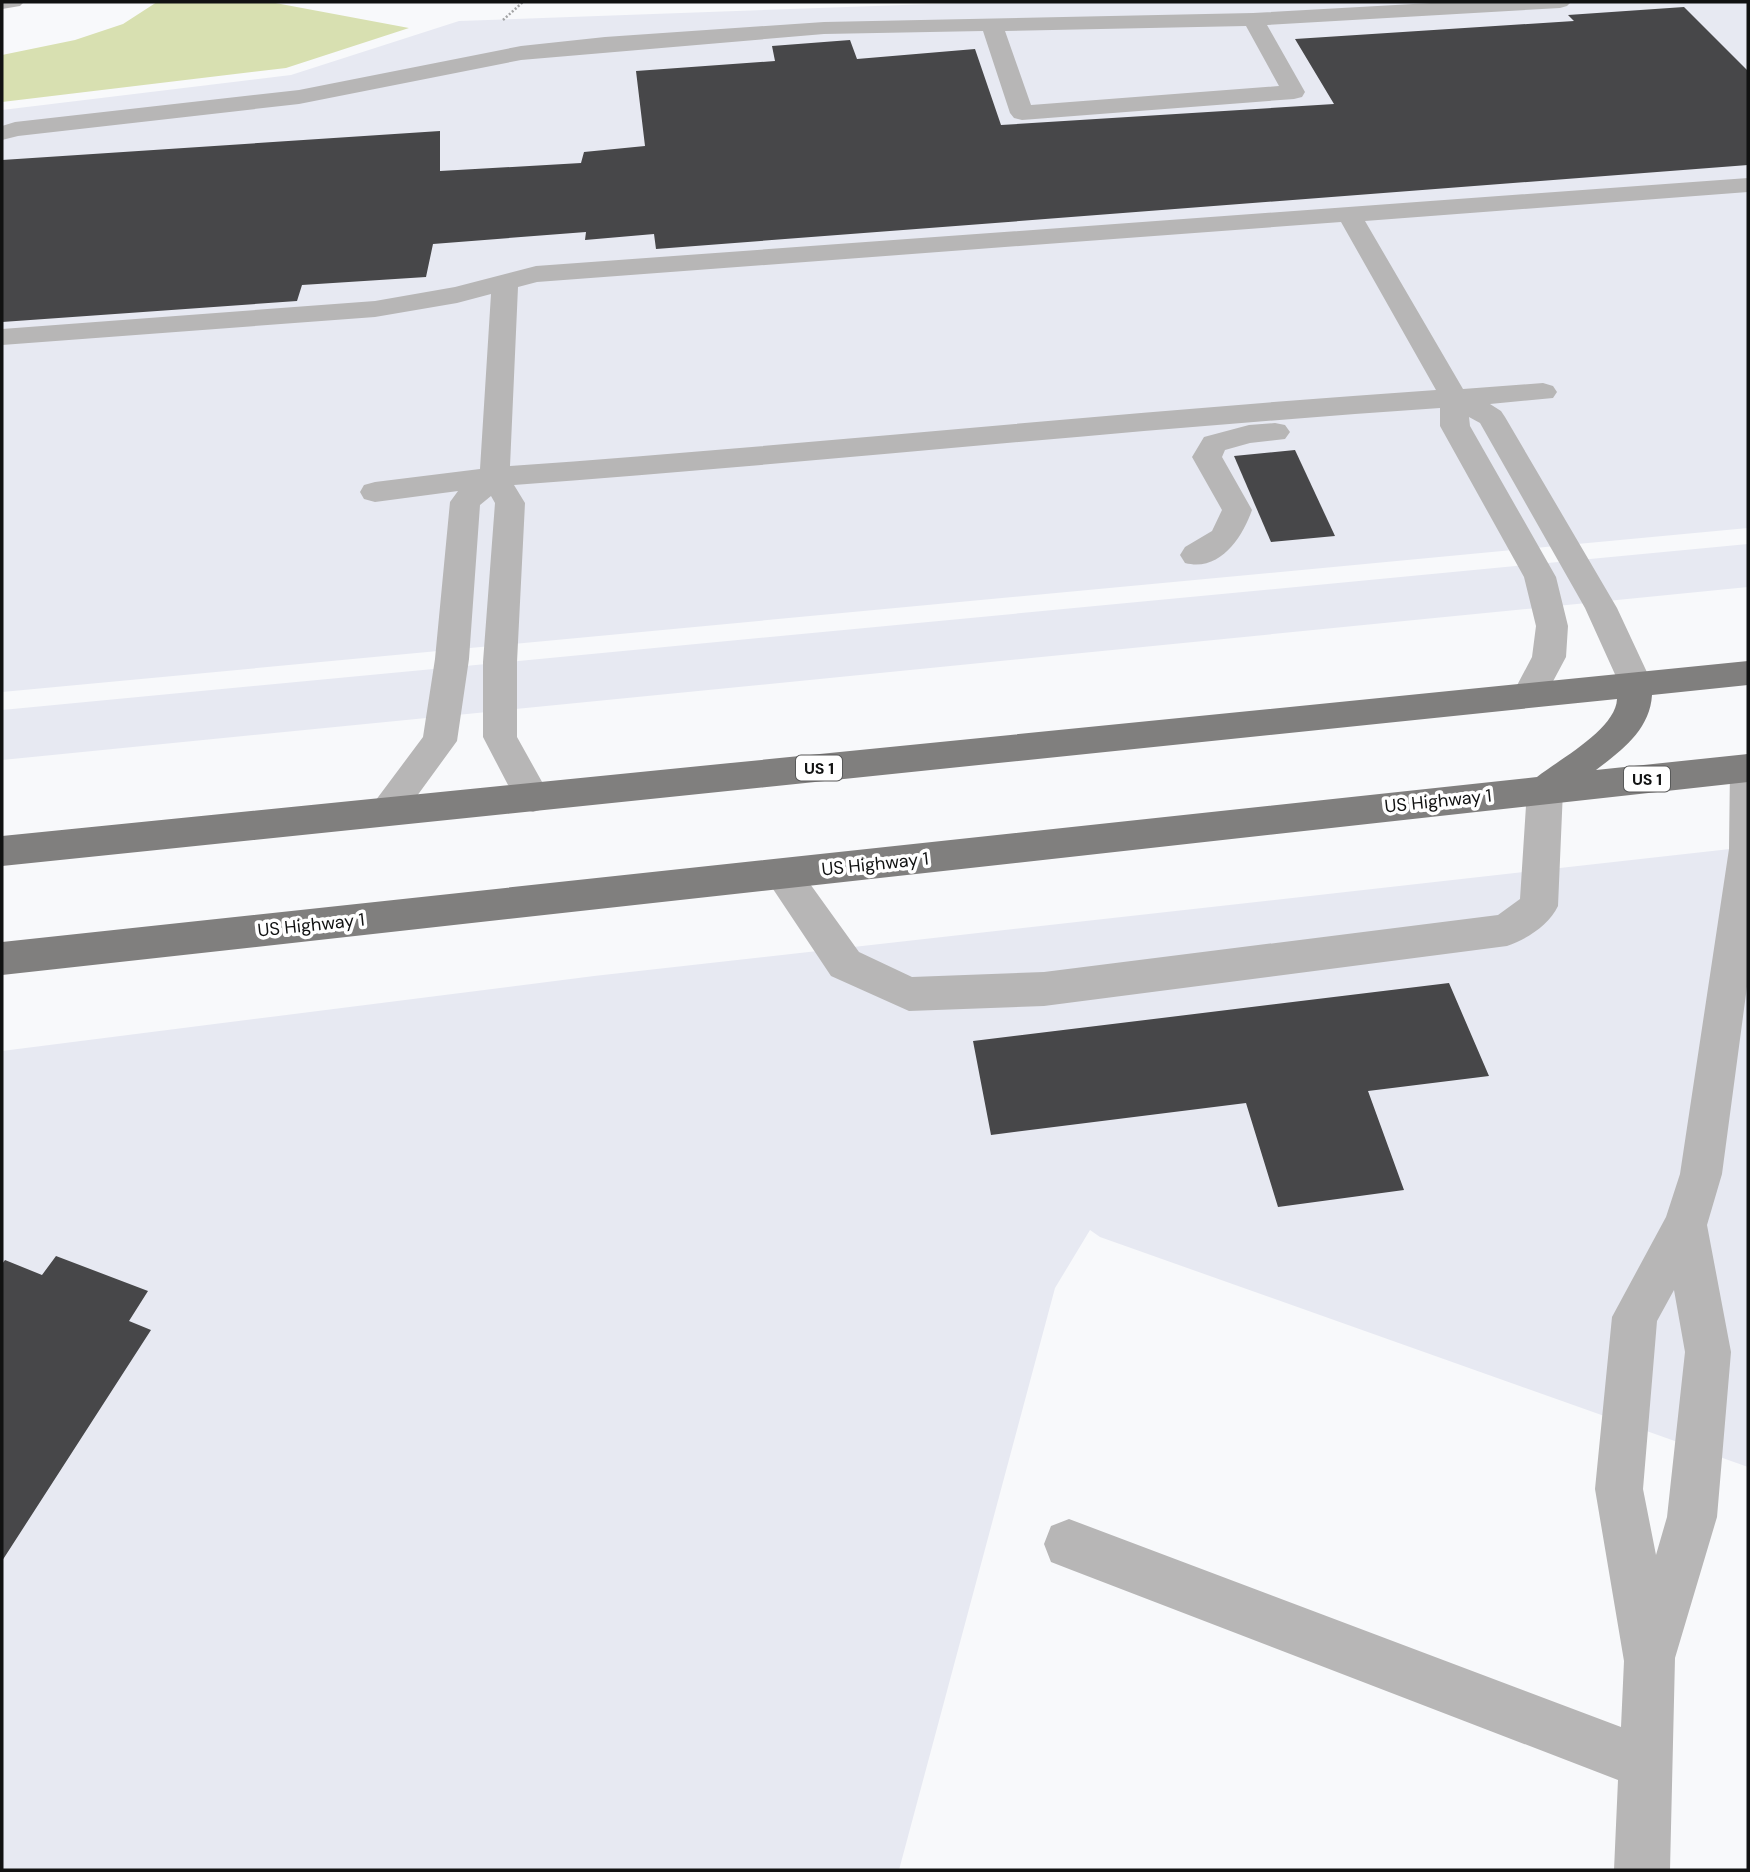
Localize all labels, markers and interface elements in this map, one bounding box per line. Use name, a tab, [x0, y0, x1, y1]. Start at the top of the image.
road number: US 1	[796, 755, 842, 780]
road number: US 1	[1624, 766, 1670, 792]
street label: US Highway 1	[1383, 783, 1493, 819]
street label: US Highway 1	[820, 846, 930, 882]
street label: US Highway 1	[256, 907, 366, 943]

